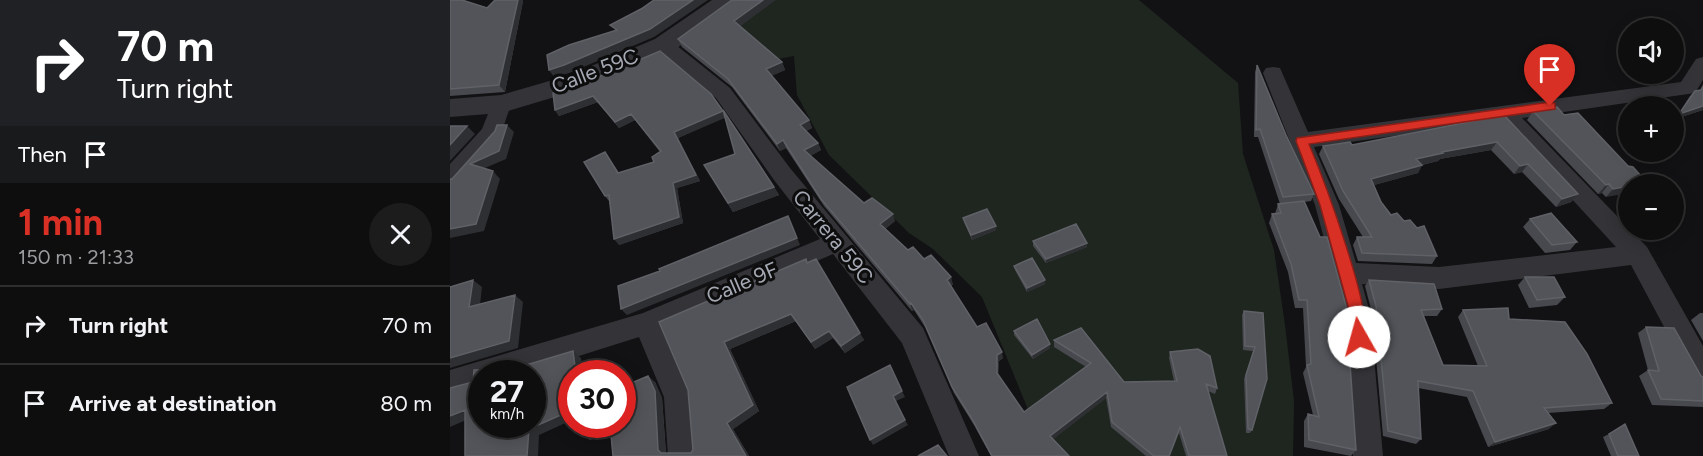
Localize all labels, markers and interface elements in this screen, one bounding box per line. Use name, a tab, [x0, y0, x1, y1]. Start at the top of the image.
map controls	[1618, 18, 1684, 240]
button: sound	[1618, 18, 1684, 84]
text: 70 m	[117, 21, 214, 72]
icon: right	[18, 24, 96, 102]
street label: Calle 59C	[548, 43, 642, 98]
pin	[1524, 44, 1575, 106]
icon: arrive	[1533, 53, 1566, 86]
text: Turn right	[117, 72, 233, 105]
button: +	[1618, 96, 1684, 162]
icon: arrive	[79, 138, 112, 171]
text: Then	[18, 141, 67, 168]
button: −	[1618, 174, 1684, 240]
street label: Carrera 59C	[788, 185, 879, 289]
text: 1 min	[18, 201, 103, 244]
button: close	[369, 203, 432, 266]
text: 150 m · 21:33	[18, 245, 134, 269]
street label: Calle 9F	[702, 256, 781, 309]
position arrow	[1327, 305, 1391, 369]
icon: right	[18, 309, 51, 342]
text: Turn right	[69, 312, 168, 339]
text: 70 m	[382, 312, 432, 339]
speed limit sign: 30	[558, 360, 636, 438]
text: 27	[490, 373, 524, 410]
icon: arrive	[18, 387, 51, 420]
text: Arrive at destination	[69, 390, 277, 417]
text: 80 m	[380, 390, 432, 417]
text: km/h	[490, 405, 524, 423]

